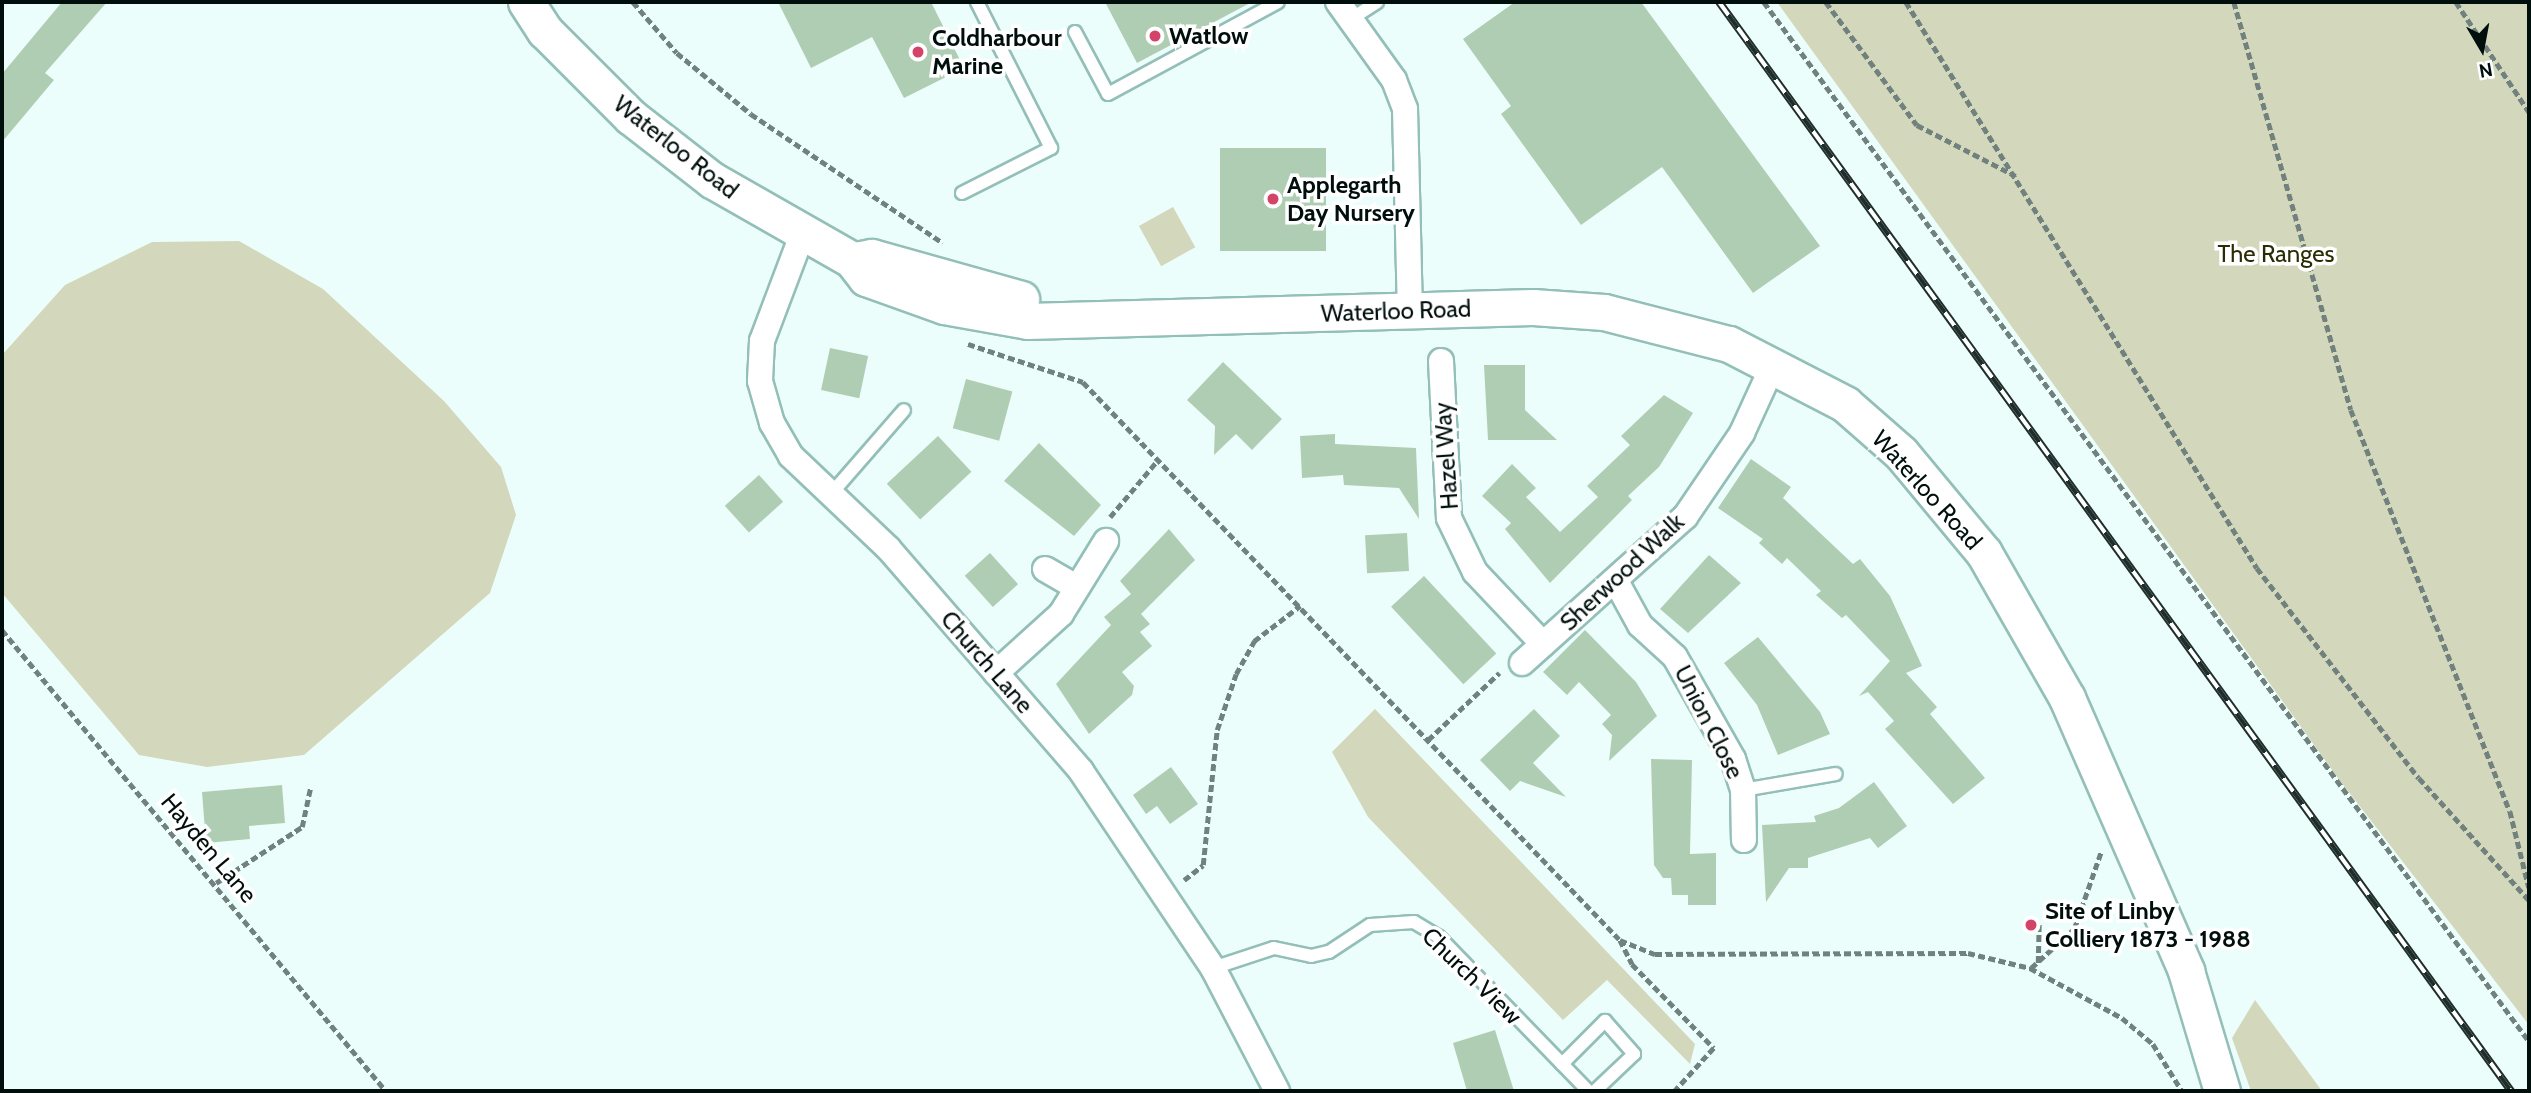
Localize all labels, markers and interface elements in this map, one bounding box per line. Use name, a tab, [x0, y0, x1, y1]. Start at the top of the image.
north arrow	[2447, 14, 2517, 84]
place label: Watlow	[1169, 22, 1248, 50]
place label: Coldharbour Marine	[932, 24, 1062, 80]
marker: Watlow	[1147, 28, 1163, 44]
marker: Coldharbour Marine	[910, 44, 926, 60]
text: N	[2477, 58, 2494, 83]
street label: Waterloo Road	[608, 89, 744, 205]
place label: Applegarth Day Nursery	[1287, 171, 1415, 227]
marker: Applegarth Day Nursery	[1265, 191, 1281, 207]
park label: The Ranges	[2218, 240, 2334, 268]
street label: Waterloo Road	[1320, 294, 1472, 328]
street label: Hazel Way	[1428, 401, 1464, 511]
street label: Waterloo Road	[1866, 425, 1988, 555]
street label: Sherwood Walk	[1554, 507, 1690, 637]
street label: Church Lane	[935, 605, 1039, 719]
street label: Union Close	[1668, 661, 1750, 783]
street label: Hayden Lane	[155, 788, 263, 908]
place label: Site of Linby Colliery 1873 - 1988	[2045, 897, 2251, 953]
marker: Site of Linby Colliery 1873 - 1988	[2023, 917, 2039, 933]
street label: Church View	[1416, 921, 1528, 1031]

